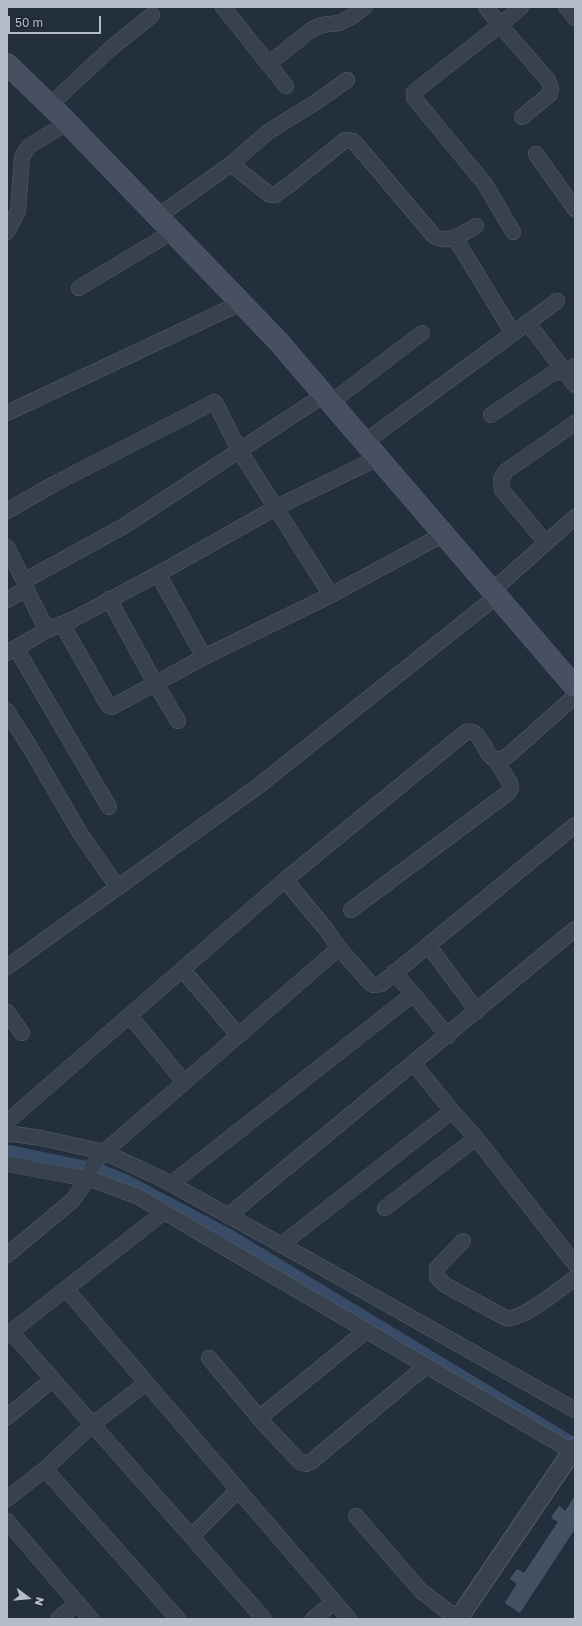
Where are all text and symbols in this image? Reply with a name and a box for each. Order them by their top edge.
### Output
scale bar [10,8,103,34]
text: 50 m [15,15,43,30]
north arrow [8,1578,48,1618]
text: N [33,1596,47,1607]

